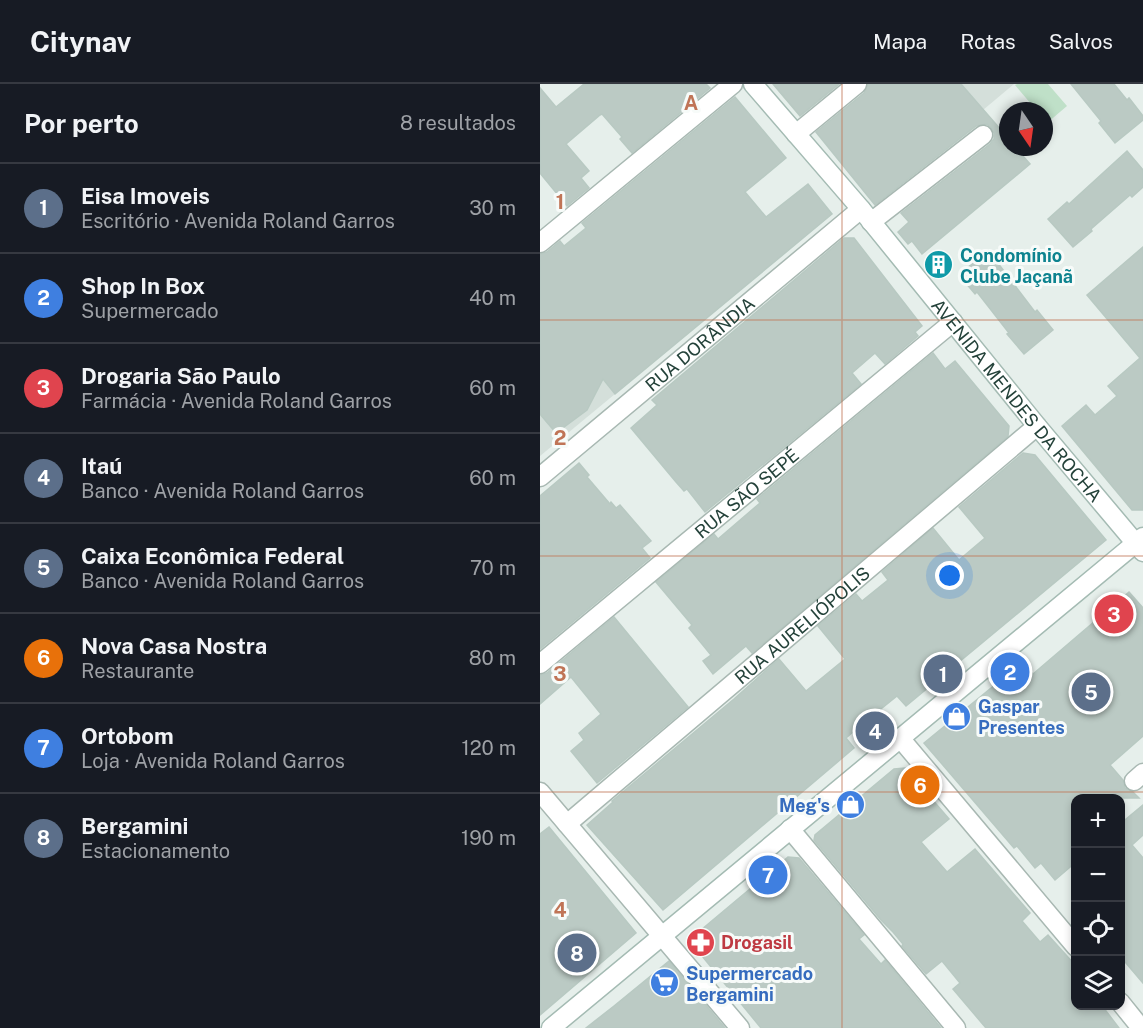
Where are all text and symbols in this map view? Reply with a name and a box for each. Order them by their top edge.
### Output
text: Citynav [30,25,131,58]
text: Mapa [873,29,927,54]
text: Rotas [960,29,1016,54]
text: Salvos [1049,29,1113,54]
text: A [684,91,698,115]
north arrow [999,102,1053,156]
text: Por perto [24,108,139,139]
text: 8 resultados [400,111,516,135]
text: Eisa Imoveis [81,183,210,209]
text: 1 [556,190,564,214]
text: 1 [39,196,48,220]
text: 30 m [469,196,516,220]
text: Escritório · Avenida Roland Garros [81,209,395,233]
place label: Condomínio Clube Jaçanã [960,245,1073,287]
building icon: Condomínio Clube Jaçanã [923,249,955,281]
text: Shop In Box [81,273,205,299]
text: 2 [37,286,50,310]
text: 40 m [469,286,516,310]
street label: RUA DORÂNDIA [641,292,759,395]
street label: AVENIDA MENDES DA ROCHA [928,295,1107,506]
text: Supermercado [81,299,219,323]
text: Drogaria São Paulo [81,363,281,389]
text: 3 [37,376,50,400]
text: 60 m [469,376,516,400]
text: Farmácia · Avenida Roland Garros [81,389,392,413]
text: 2 [554,426,566,450]
street label: RUA SÃO SEPÉ [690,443,803,542]
text: Itaú [81,453,122,479]
text: 4 [37,466,50,490]
text: 60 m [469,466,516,490]
text: Banco · Avenida Roland Garros [81,479,364,503]
text: Caixa Econômica Federal [81,543,344,569]
text: 5 [37,556,50,580]
text: 70 m [470,556,516,580]
your location [935,561,964,590]
street label: RUA AURELIÓPOLIS [730,562,874,688]
text: Banco · Avenida Roland Garros [81,569,364,593]
pin: 3 [1094,592,1134,636]
text: Nova Casa Nostra [81,633,267,659]
text: 6 [37,646,50,670]
text: 80 m [469,646,516,670]
pin: 2 [990,650,1030,694]
pin: 1 [924,652,962,696]
text: Restaurante [81,659,194,683]
text: 3 [553,662,567,686]
pin: 5 [1072,670,1110,714]
place label: Gaspar Presentes [978,696,1065,738]
shop icon: Gaspar Presentes [941,700,973,732]
pin: 4 [856,708,894,754]
text: Ortobom [81,723,174,749]
text: 7 [37,736,50,760]
text: 120 m [462,736,516,760]
text: Loja · Avenida Roland Garros [81,749,345,773]
pin: 6 [900,762,940,808]
shop icon: Meg's [835,789,867,821]
map controls [1071,794,1125,1010]
button: + [1071,794,1125,848]
place label: Meg's [779,795,830,816]
text: Bergamini [81,813,188,839]
text: 8 [37,826,50,850]
text: 190 m [461,826,516,850]
text: Estacionamento [81,839,230,863]
button: − [1071,848,1125,902]
pin: 7 [748,852,788,898]
text: 4 [553,898,567,922]
button: locate [1071,902,1125,956]
pharmacy icon: Drogasil [684,926,716,958]
pin: 8 [558,930,597,976]
place label: Drogasil [721,932,793,953]
button: layers [1071,956,1125,1010]
place label: Supermercado Bergamini [686,963,813,1005]
supermarket icon: Supermercado Bergamini [649,967,681,999]

